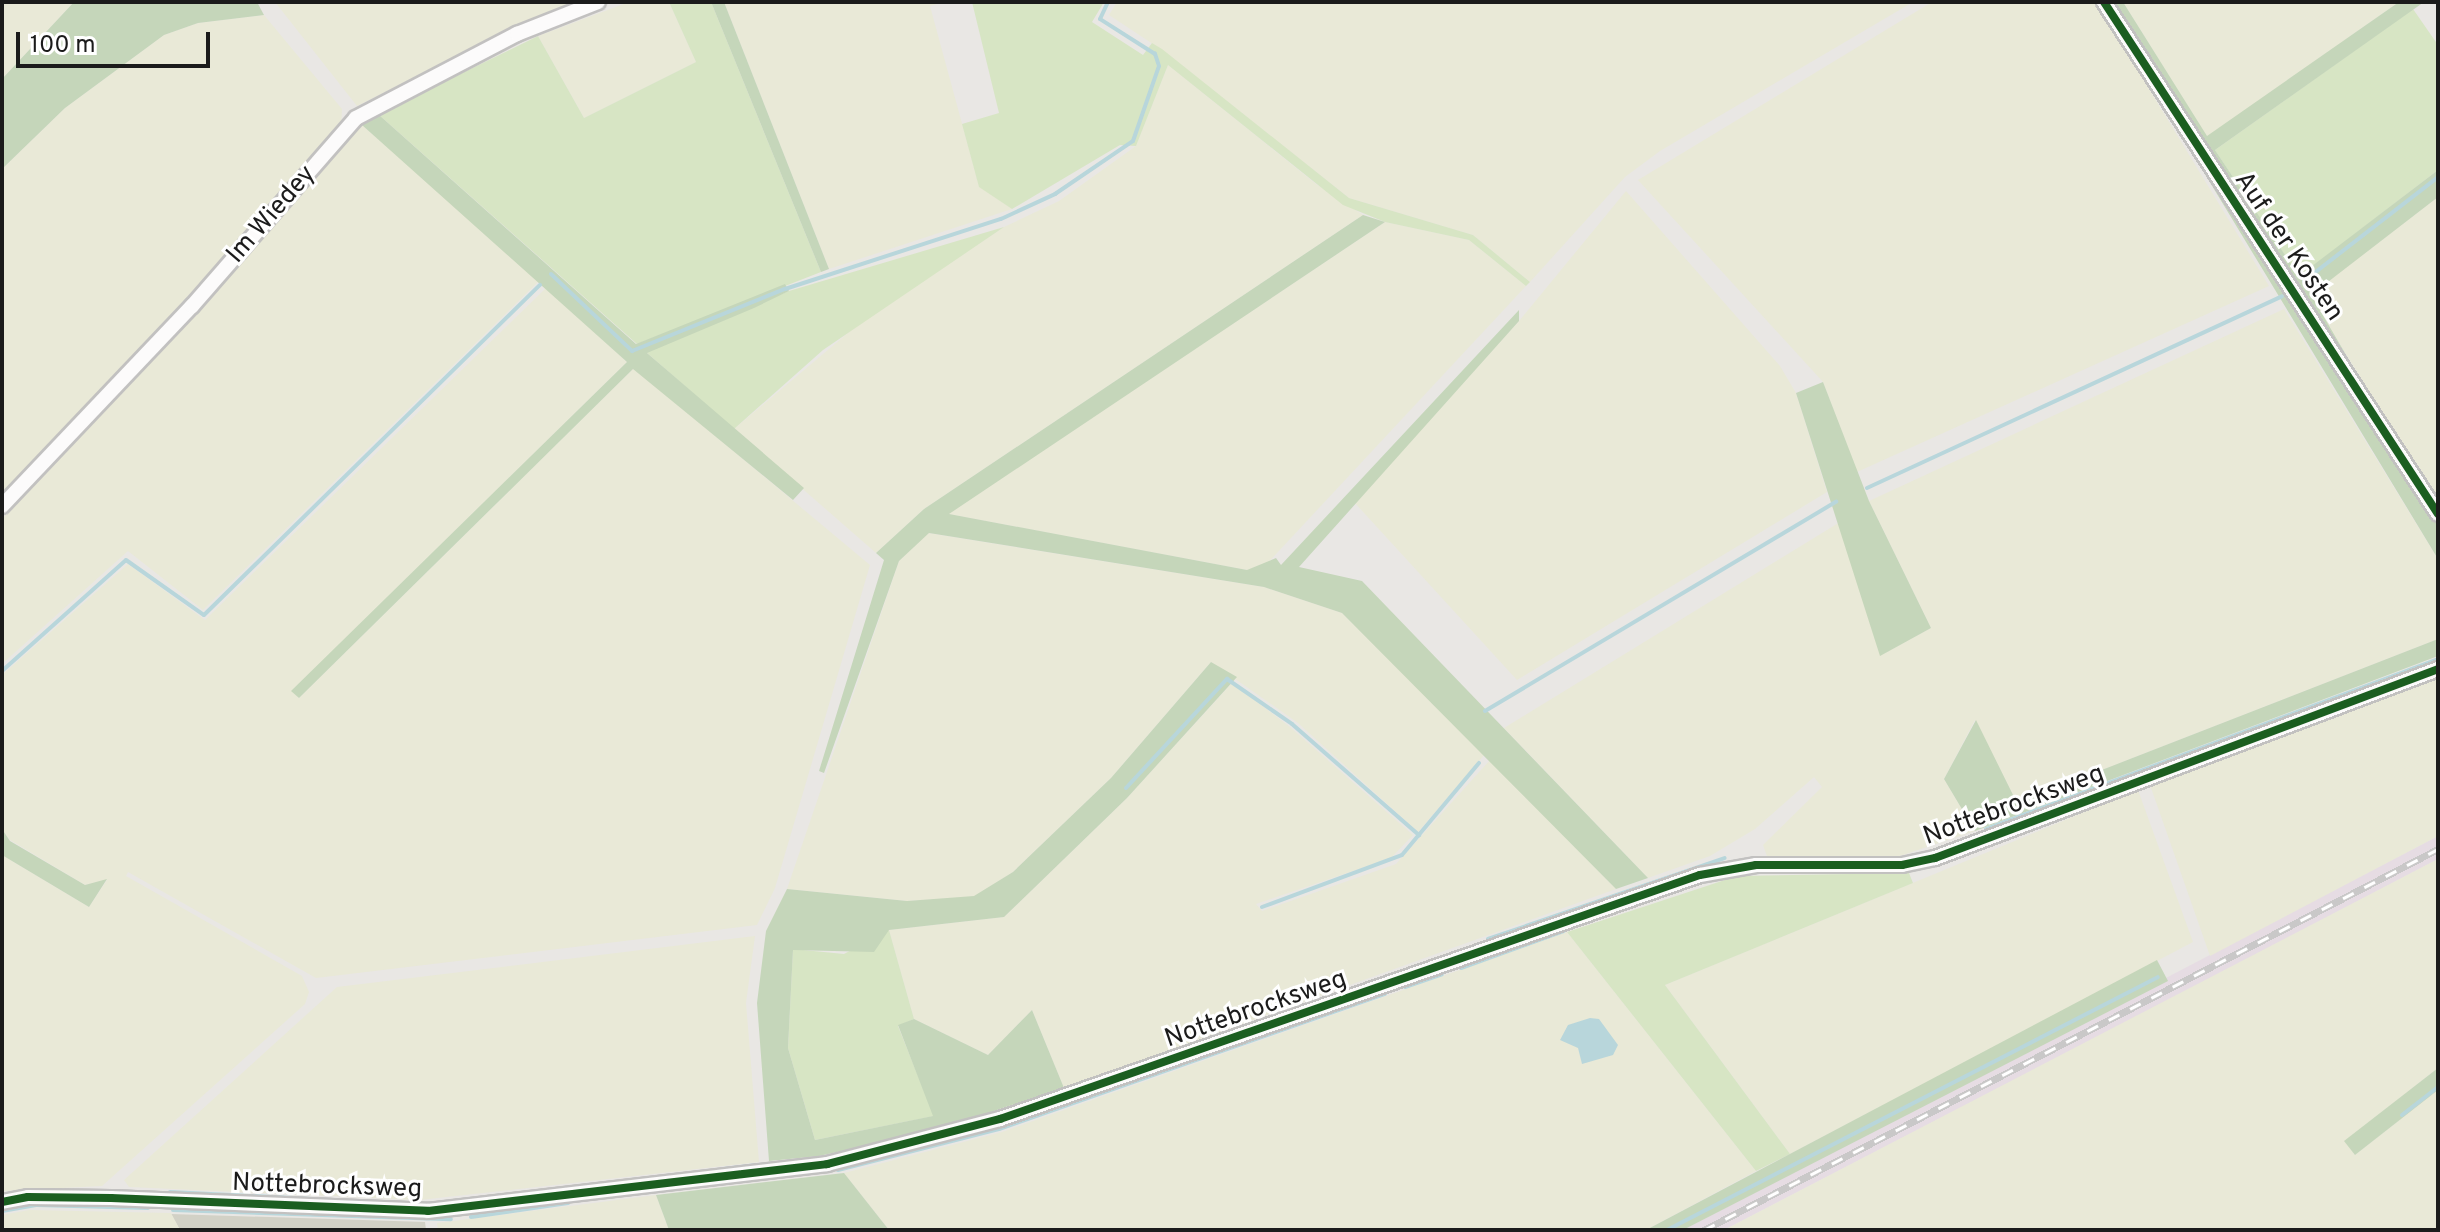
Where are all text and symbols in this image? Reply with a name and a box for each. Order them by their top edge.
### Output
scale bar [20,16,214,66]
text: 100 m [30,31,96,61]
street label: Im Wiedey [221,159,323,271]
street label: Auf der Kosten [2227,166,2349,328]
street label: Nottebrocksweg [1919,759,2109,853]
street label: Nottebrocksweg [1161,964,1351,1056]
street label: Nottebrocksweg [231,1168,423,1206]

